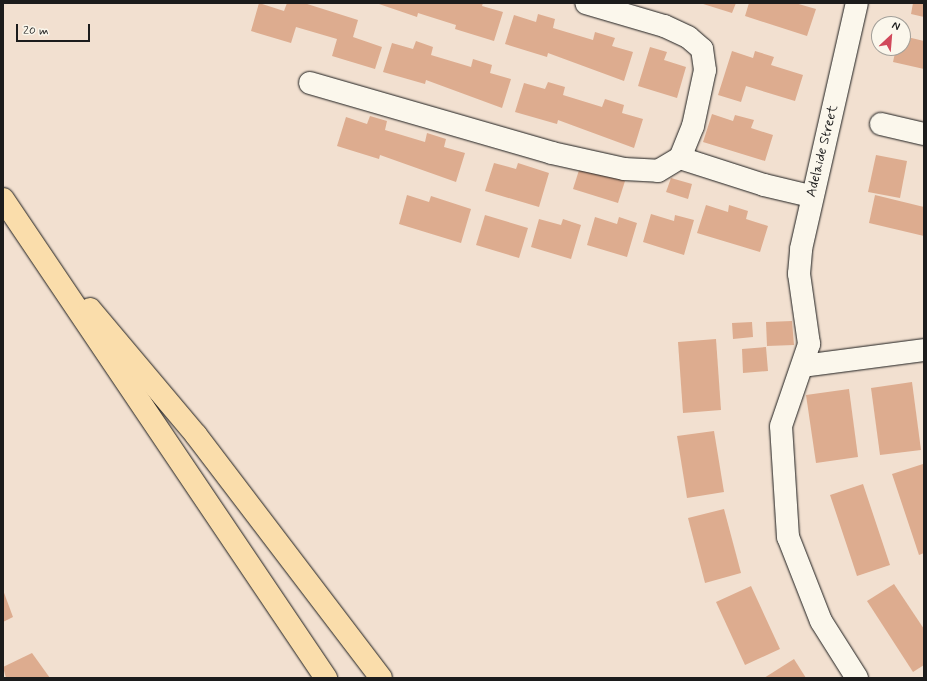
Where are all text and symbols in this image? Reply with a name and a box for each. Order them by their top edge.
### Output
scale bar [18,16,92,42]
north arrow [871,16,911,56]
text: N [889,18,902,34]
text: 20 m [23,23,49,39]
street label: Adelaide Street [802,103,842,199]

